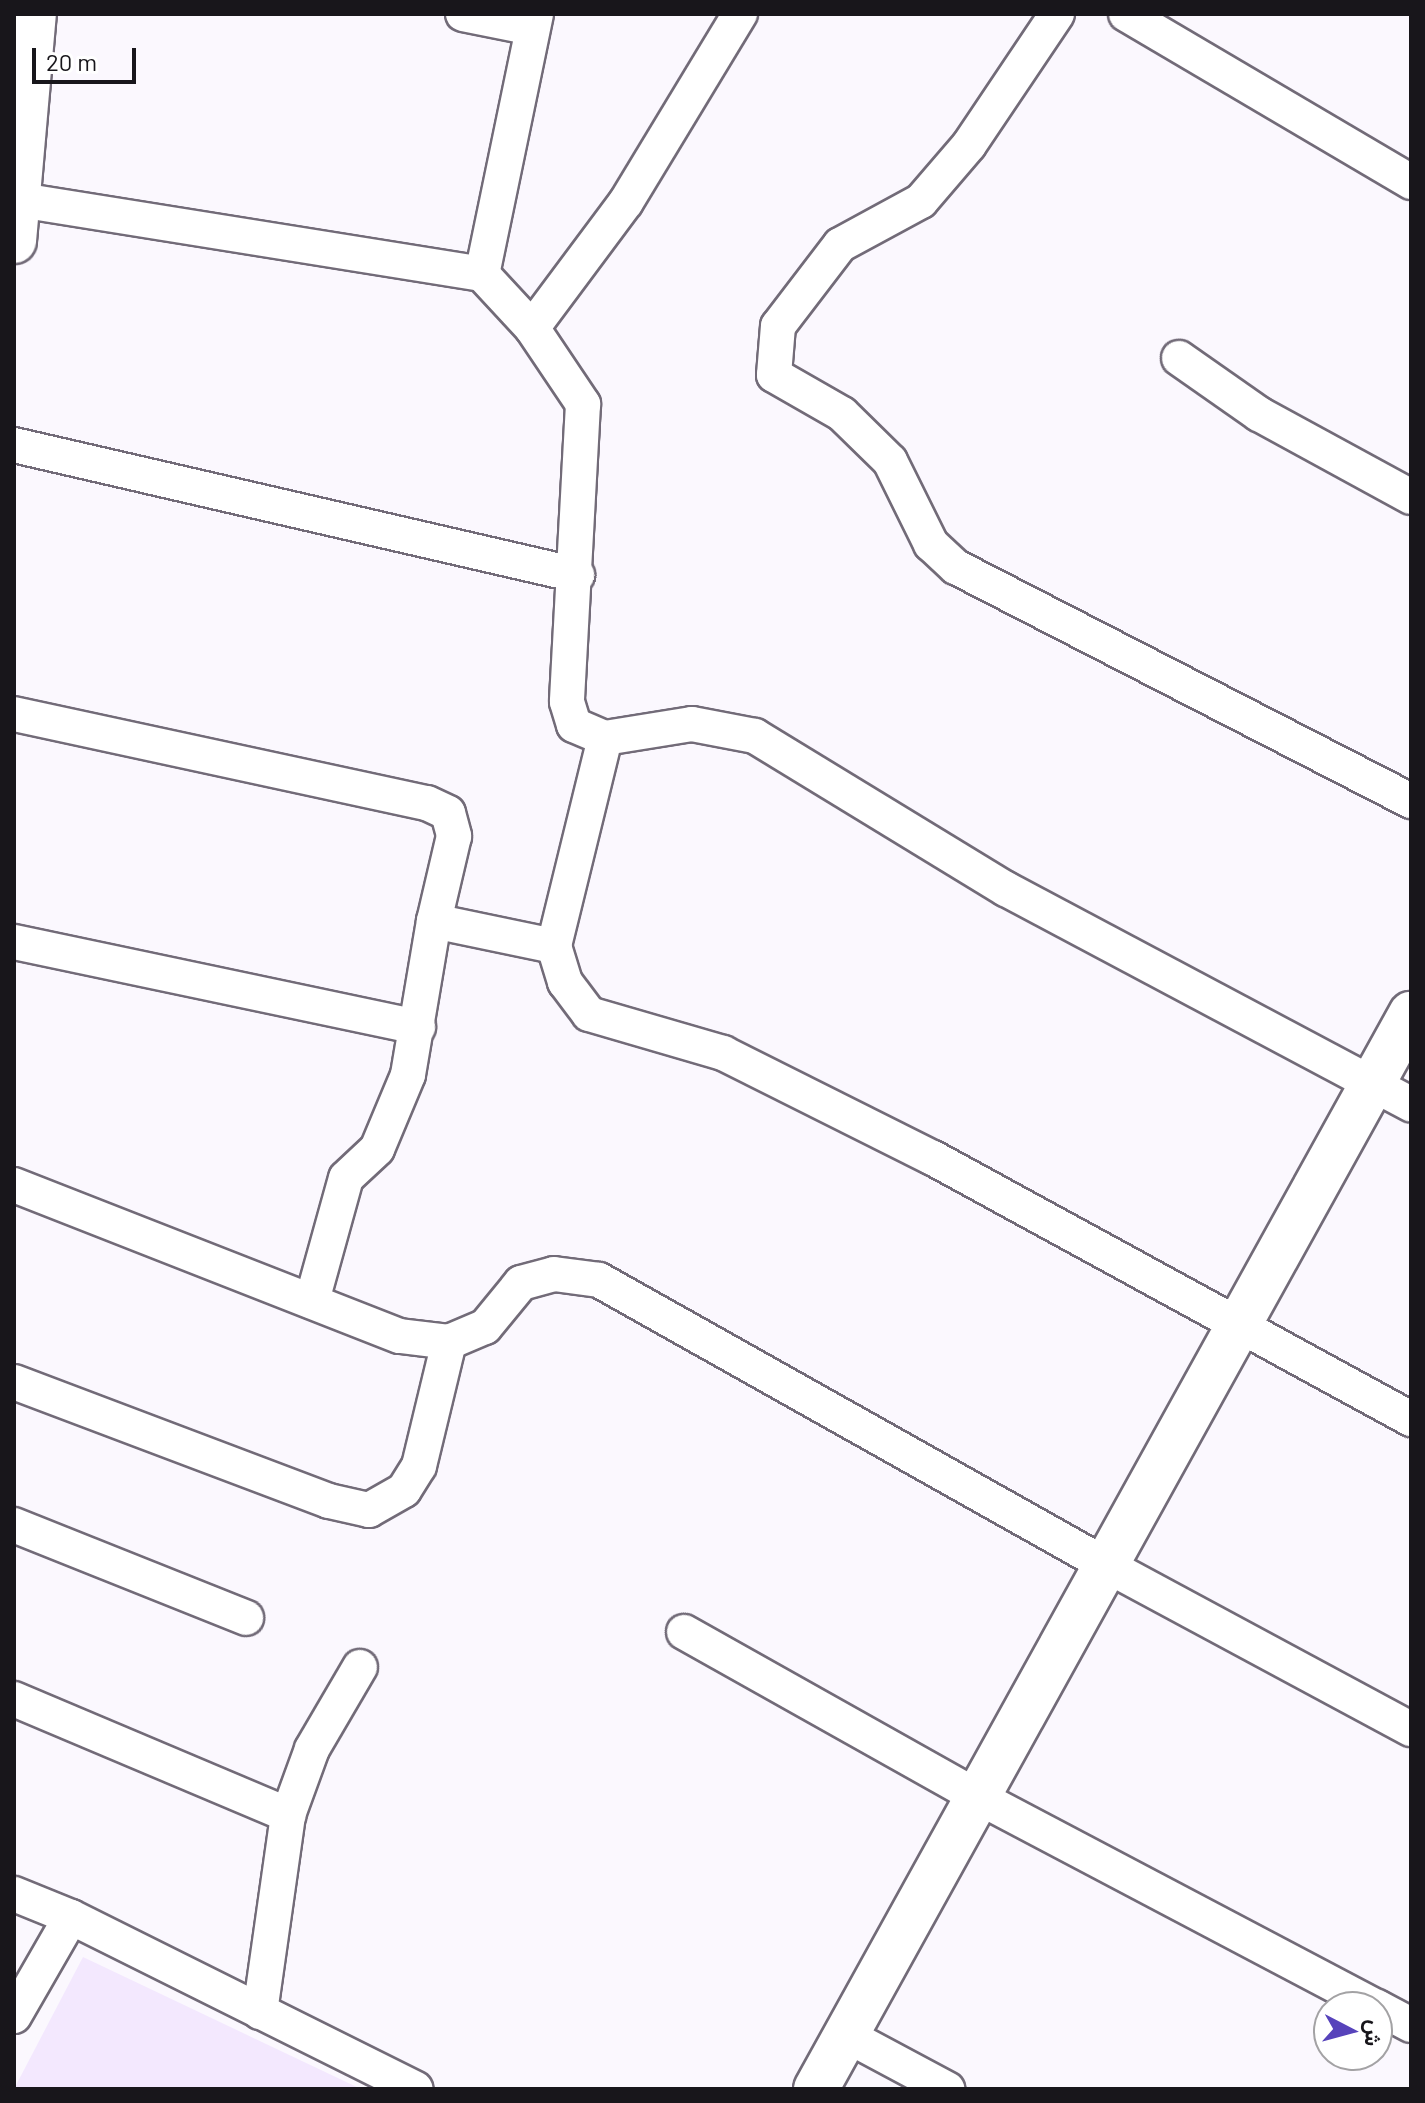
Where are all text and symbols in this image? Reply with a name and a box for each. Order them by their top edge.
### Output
scale bar [36,32,140,82]
text: 20 m [46,47,97,76]
north arrow [1313,1991,1393,2071]
text: ش [1361,2019,1389,2048]

